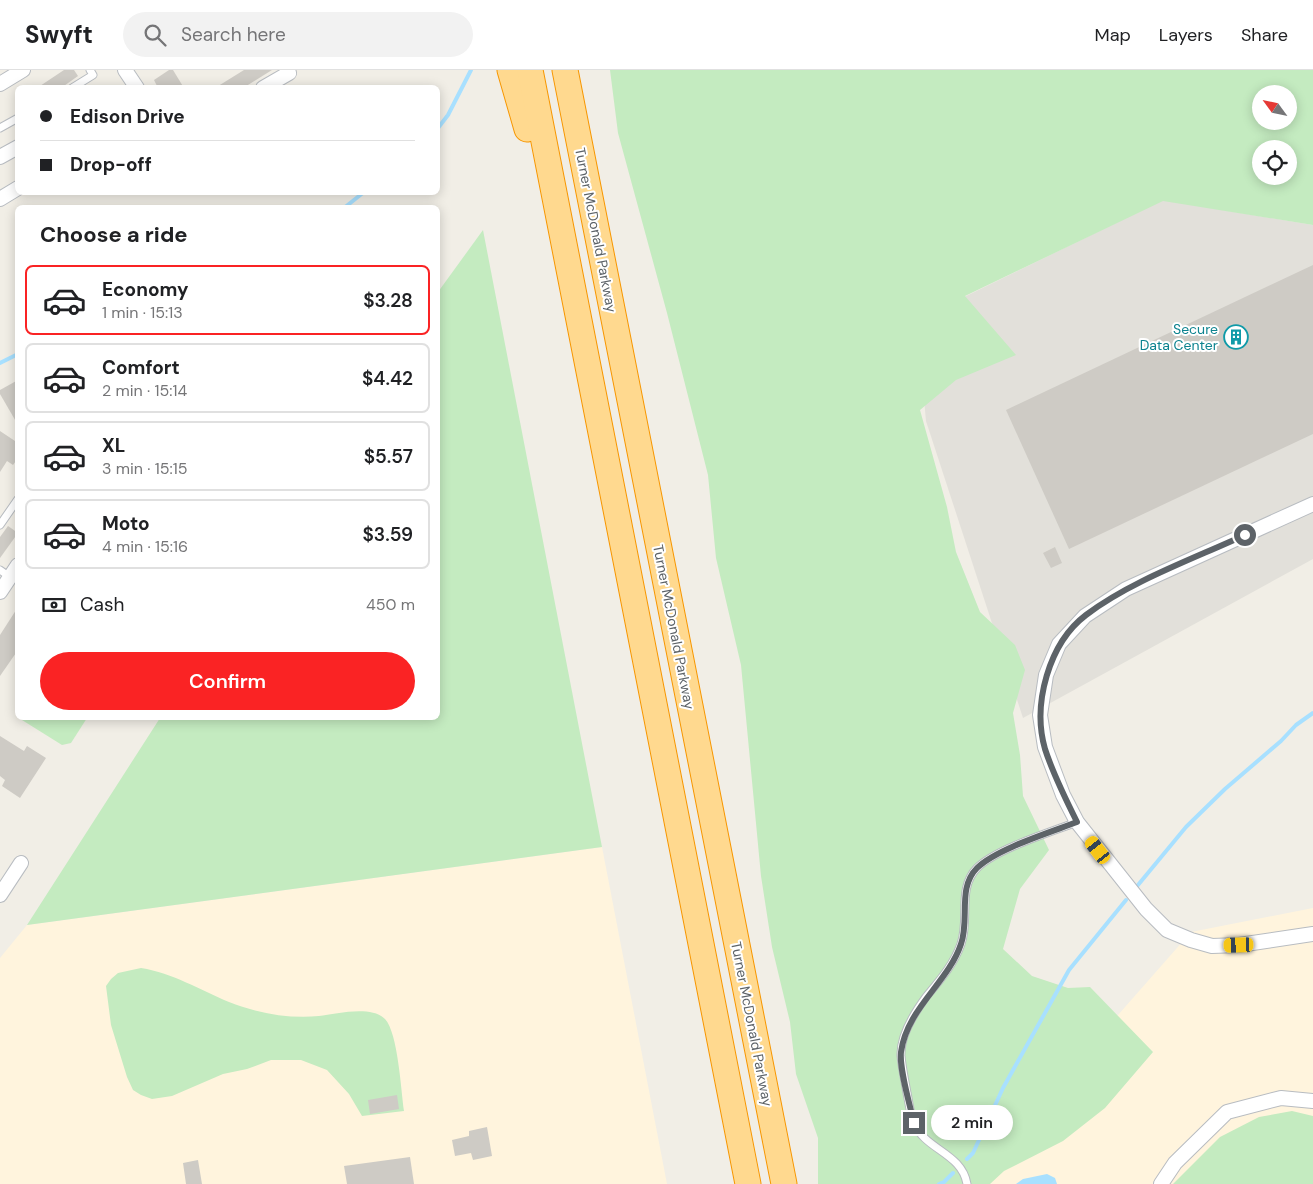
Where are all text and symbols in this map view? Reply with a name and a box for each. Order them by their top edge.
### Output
search box [123,12,473,57]
text: Swyft [25,19,93,50]
icon: search [141,21,169,49]
text: Search here [181,22,286,47]
text: Map [1095,23,1131,47]
text: Layers [1159,23,1213,47]
text: Share [1241,23,1288,47]
north arrow [1252,85,1298,130]
map controls [1252,85,1297,185]
text: Edison Drive [70,104,185,129]
button: locate [1252,140,1297,185]
street label: Turner McDonald Parkway [571,146,621,314]
text: Drop-off [70,152,152,177]
text: Choose a ride [40,220,188,249]
text: Economy [102,277,189,302]
icon: car [42,278,87,323]
text: $3.28 [363,288,413,313]
text: 1 min · 15:13 [102,302,183,323]
place label: Secure Data Center [1140,320,1218,354]
building icon: Secure Data Center [1223,324,1249,350]
text: Comfort [102,355,180,380]
icon: car [42,356,87,401]
text: $4.42 [362,366,413,391]
text: 2 min · 15:14 [102,380,187,401]
text: XL [102,433,125,458]
icon: car [42,434,87,479]
text: $5.57 [364,444,413,469]
text: 3 min · 15:15 [102,458,187,479]
text: Moto [102,511,150,536]
icon: car [42,512,87,557]
text: $3.59 [363,522,413,547]
route start [1234,524,1256,546]
text: 4 min · 15:16 [102,536,188,557]
street label: Turner McDonald Parkway [649,543,699,711]
icon: cash [40,591,68,619]
text: Cash [80,592,124,617]
text: 450 m [366,594,415,615]
button: Confirm [40,652,415,710]
car [1082,834,1113,866]
car [1223,937,1254,953]
street label: Turner McDonald Parkway [727,940,777,1108]
callout: 2 min [932,1106,1014,1140]
route end [903,1112,925,1134]
text: 2 min [951,1112,993,1133]

